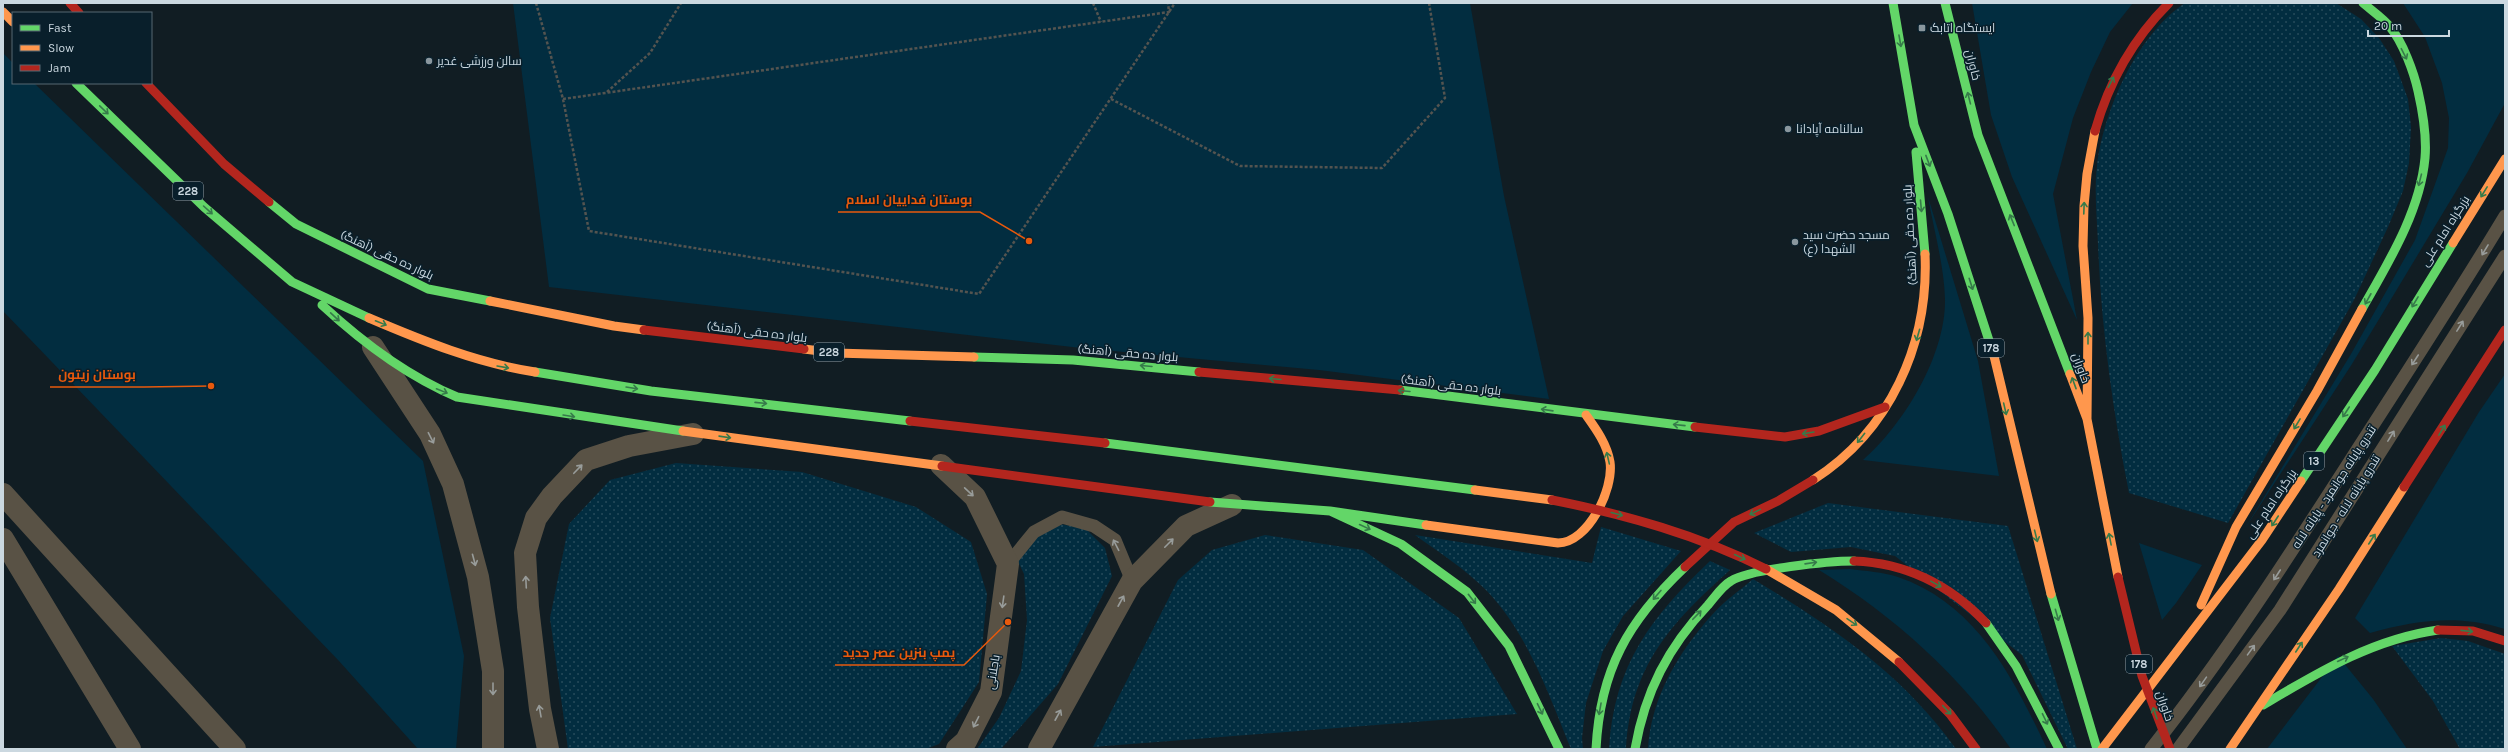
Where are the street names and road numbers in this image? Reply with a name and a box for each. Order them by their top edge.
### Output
street label: خاوران [1962,48,1984,82]
road number: 228 [173,182,203,200]
street label: بلوار ده حقی (آهنگ) [1900,184,1920,286]
street label: بزرگراه امام علی [2418,193,2473,270]
street label: بلوار ده حقی (آهنگ) [338,227,436,283]
street label: بلوار ده حقی (آهنگ) [706,319,808,345]
road number: 178 [1978,339,2004,357]
street label: بلوار ده حقی (آهنگ) [1077,342,1179,364]
road number: 228 [814,343,844,361]
street label: خاوران [2069,351,2093,385]
street label: بلوار ده حقی (آهنگ) [1400,372,1502,398]
street label: تندرو پایانه جوانمرد - پایانه لاله [2289,422,2381,552]
road number: 13 [2304,452,2324,470]
street label: تندرو پایانه لاله - جوانمرد [2309,452,2385,561]
street label: بزرگراه امام علی [2243,467,2300,542]
street label: باجلانی [983,653,1003,691]
road number: 178 [2126,655,2152,673]
street label: خاوران [2153,689,2177,723]

